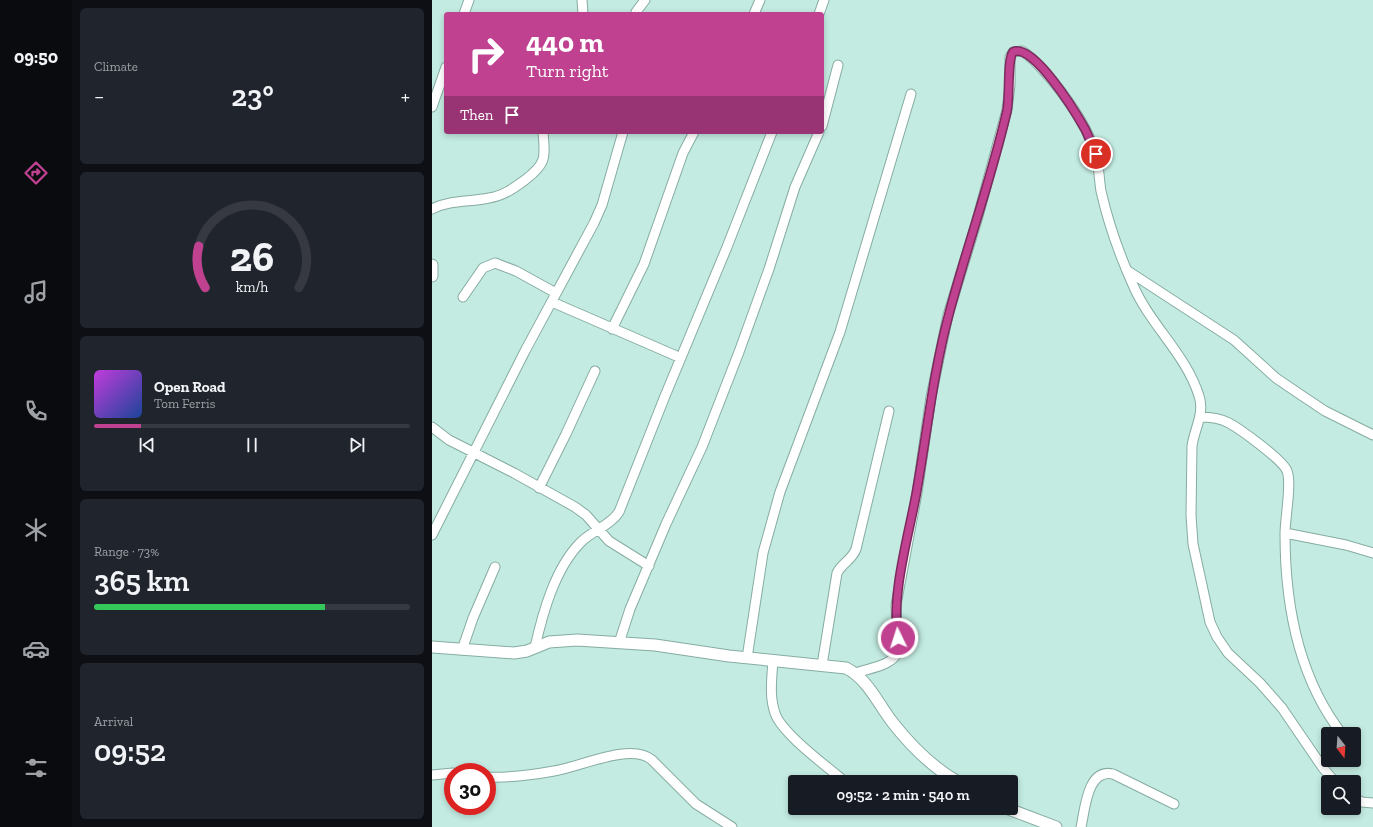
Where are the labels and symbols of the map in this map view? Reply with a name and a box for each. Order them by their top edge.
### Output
pin [1079,137,1113,171]
position arrow [877,617,919,659]
north arrow [1321,727,1361,767]
speed limit sign: 30 [444,763,496,815]

